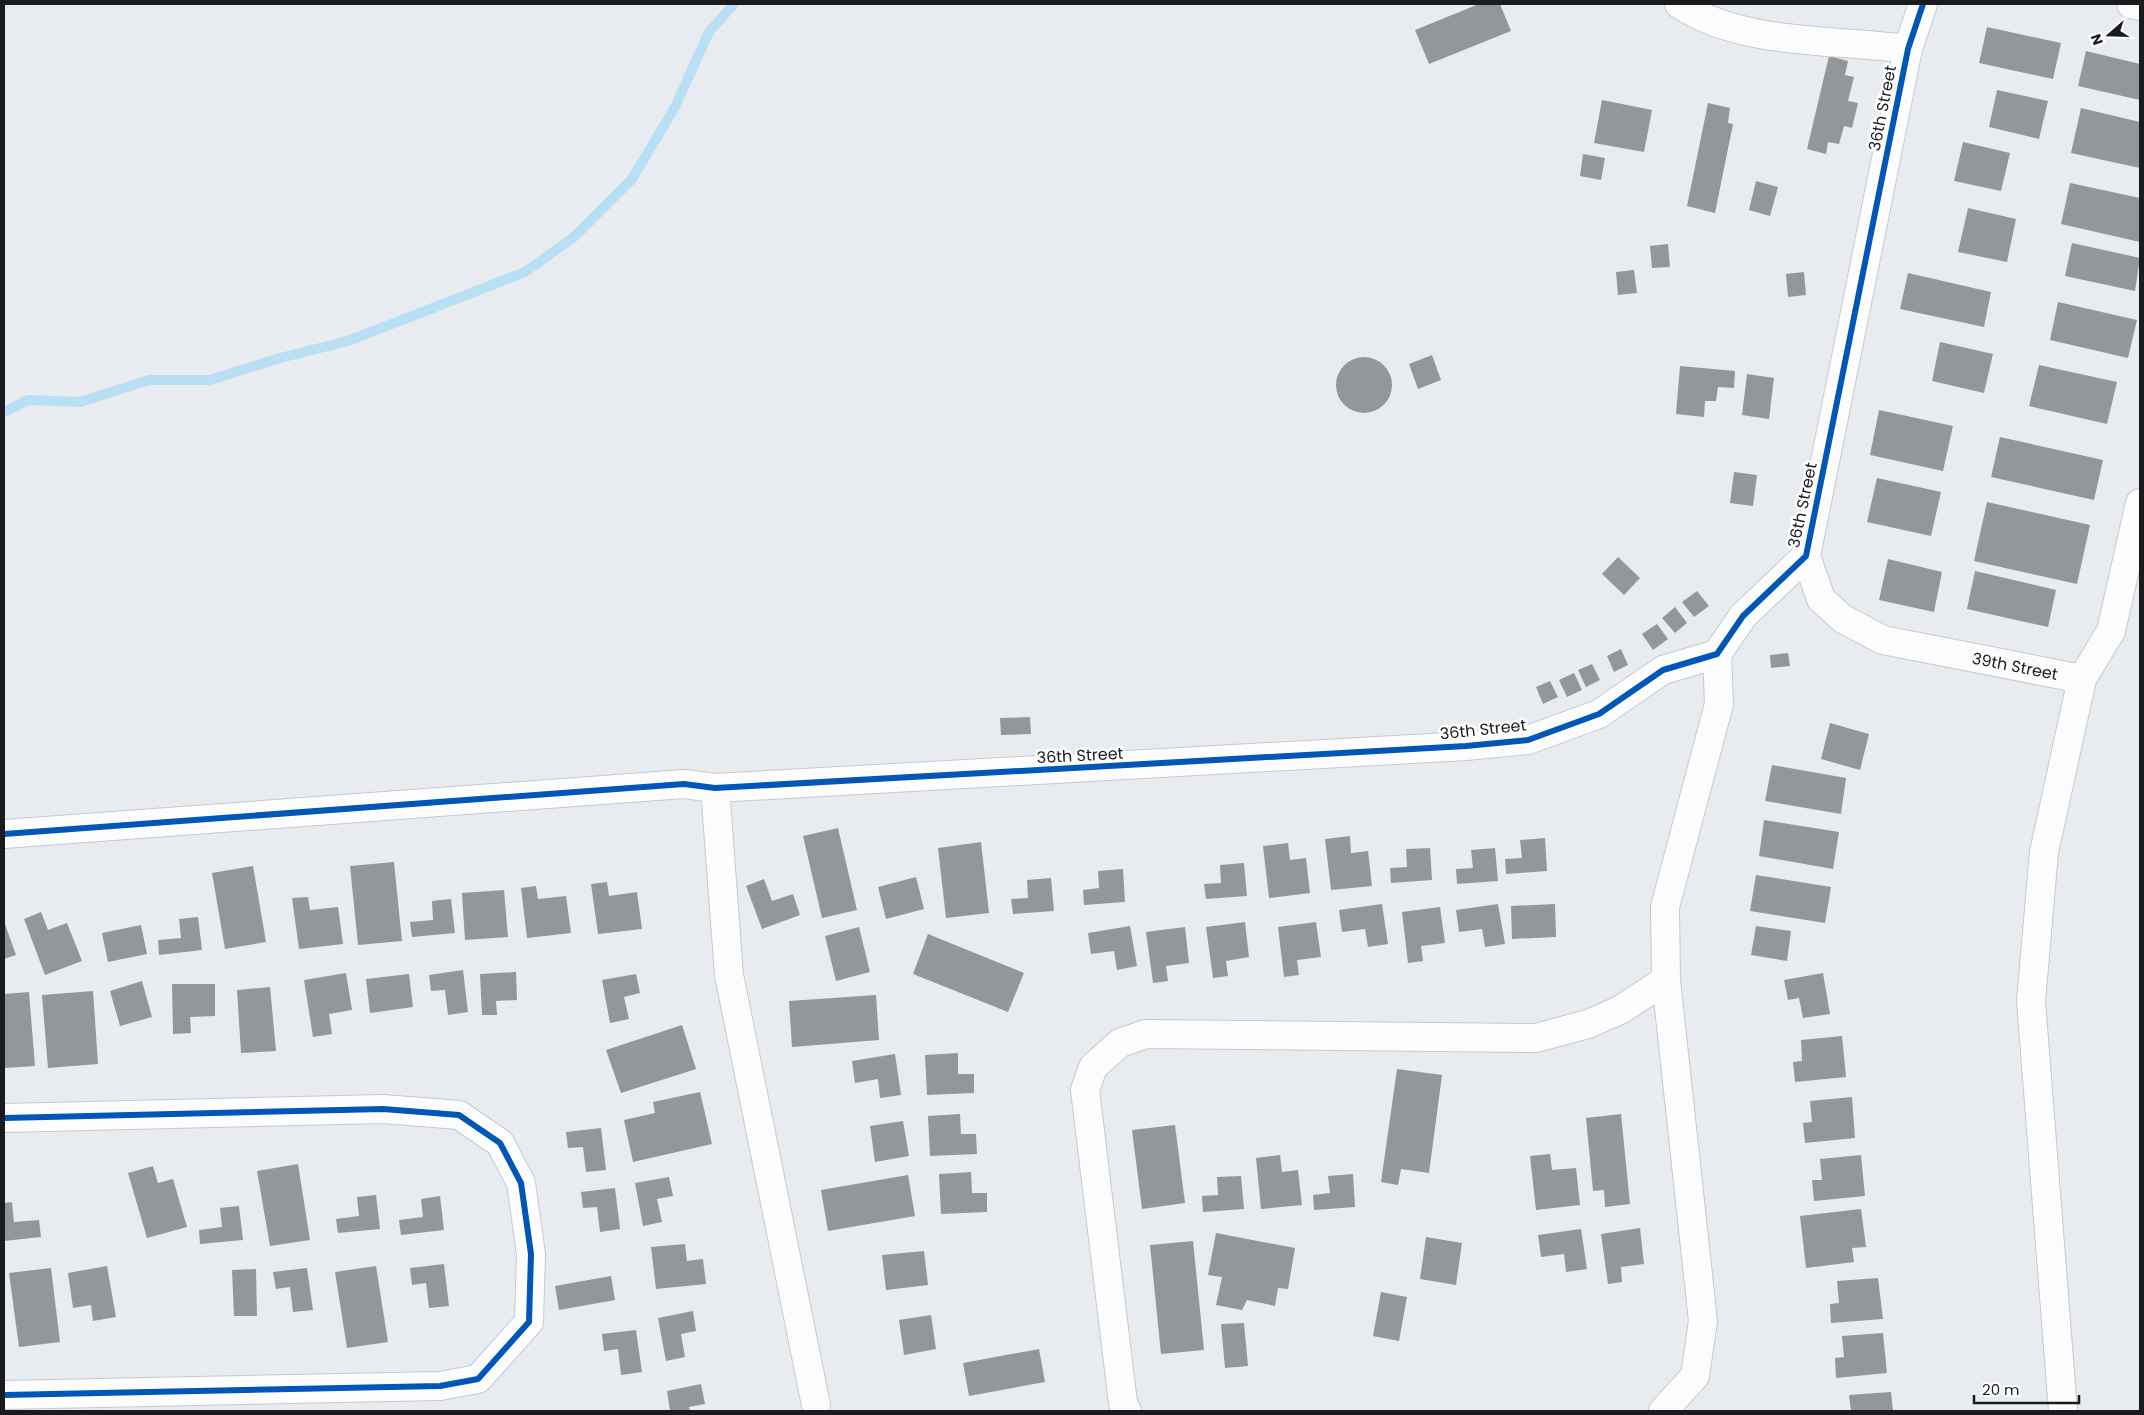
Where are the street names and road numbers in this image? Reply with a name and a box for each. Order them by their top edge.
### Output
street label: 36th Street [1863,63,1902,153]
street label: 36th Street [1782,460,1823,550]
street label: 39th Street [1970,647,2060,686]
street label: 36th Street [1439,714,1528,745]
street label: 36th Street [1036,742,1124,769]

